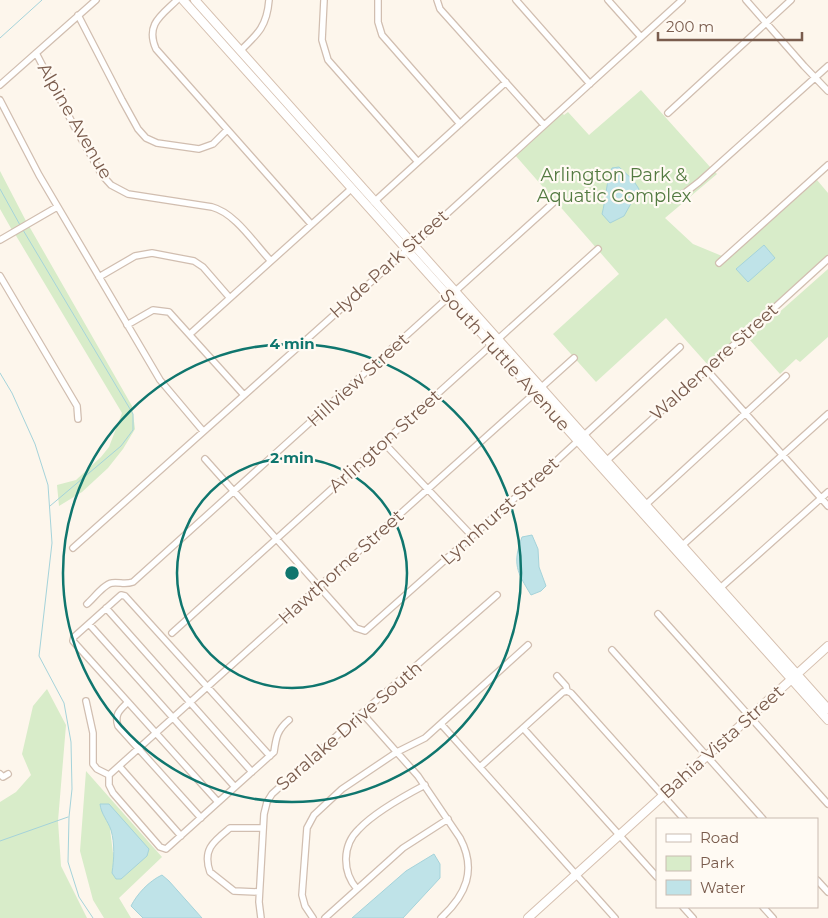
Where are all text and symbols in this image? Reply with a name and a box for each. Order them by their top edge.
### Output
scale bar [658,10,802,42]
text: 200 m [666,17,714,36]
street label: Alpine Avenue [33,59,117,183]
park label: Arlington Park & Aquatic Complex [537,164,692,207]
street label: Hyde Park Street [325,205,453,323]
street label: South Tuttle Avenue [435,284,575,436]
street label: Waldemere Street [646,299,782,425]
street label: Hillview Street [303,329,413,431]
text: 4 min [269,334,315,353]
street label: Arlington Street [324,385,446,497]
text: 2 min [270,448,314,467]
street label: Lynnhurst Street [436,452,564,570]
street label: Hawthorne Street [274,505,408,629]
centre of rings [283,564,301,582]
street label: Saralake Drive South [272,657,426,795]
street label: Bahia Vista Street [656,681,788,803]
legend [656,818,818,908]
text: Road [700,828,739,847]
text: Park [700,853,734,872]
text: Water [700,878,746,897]

